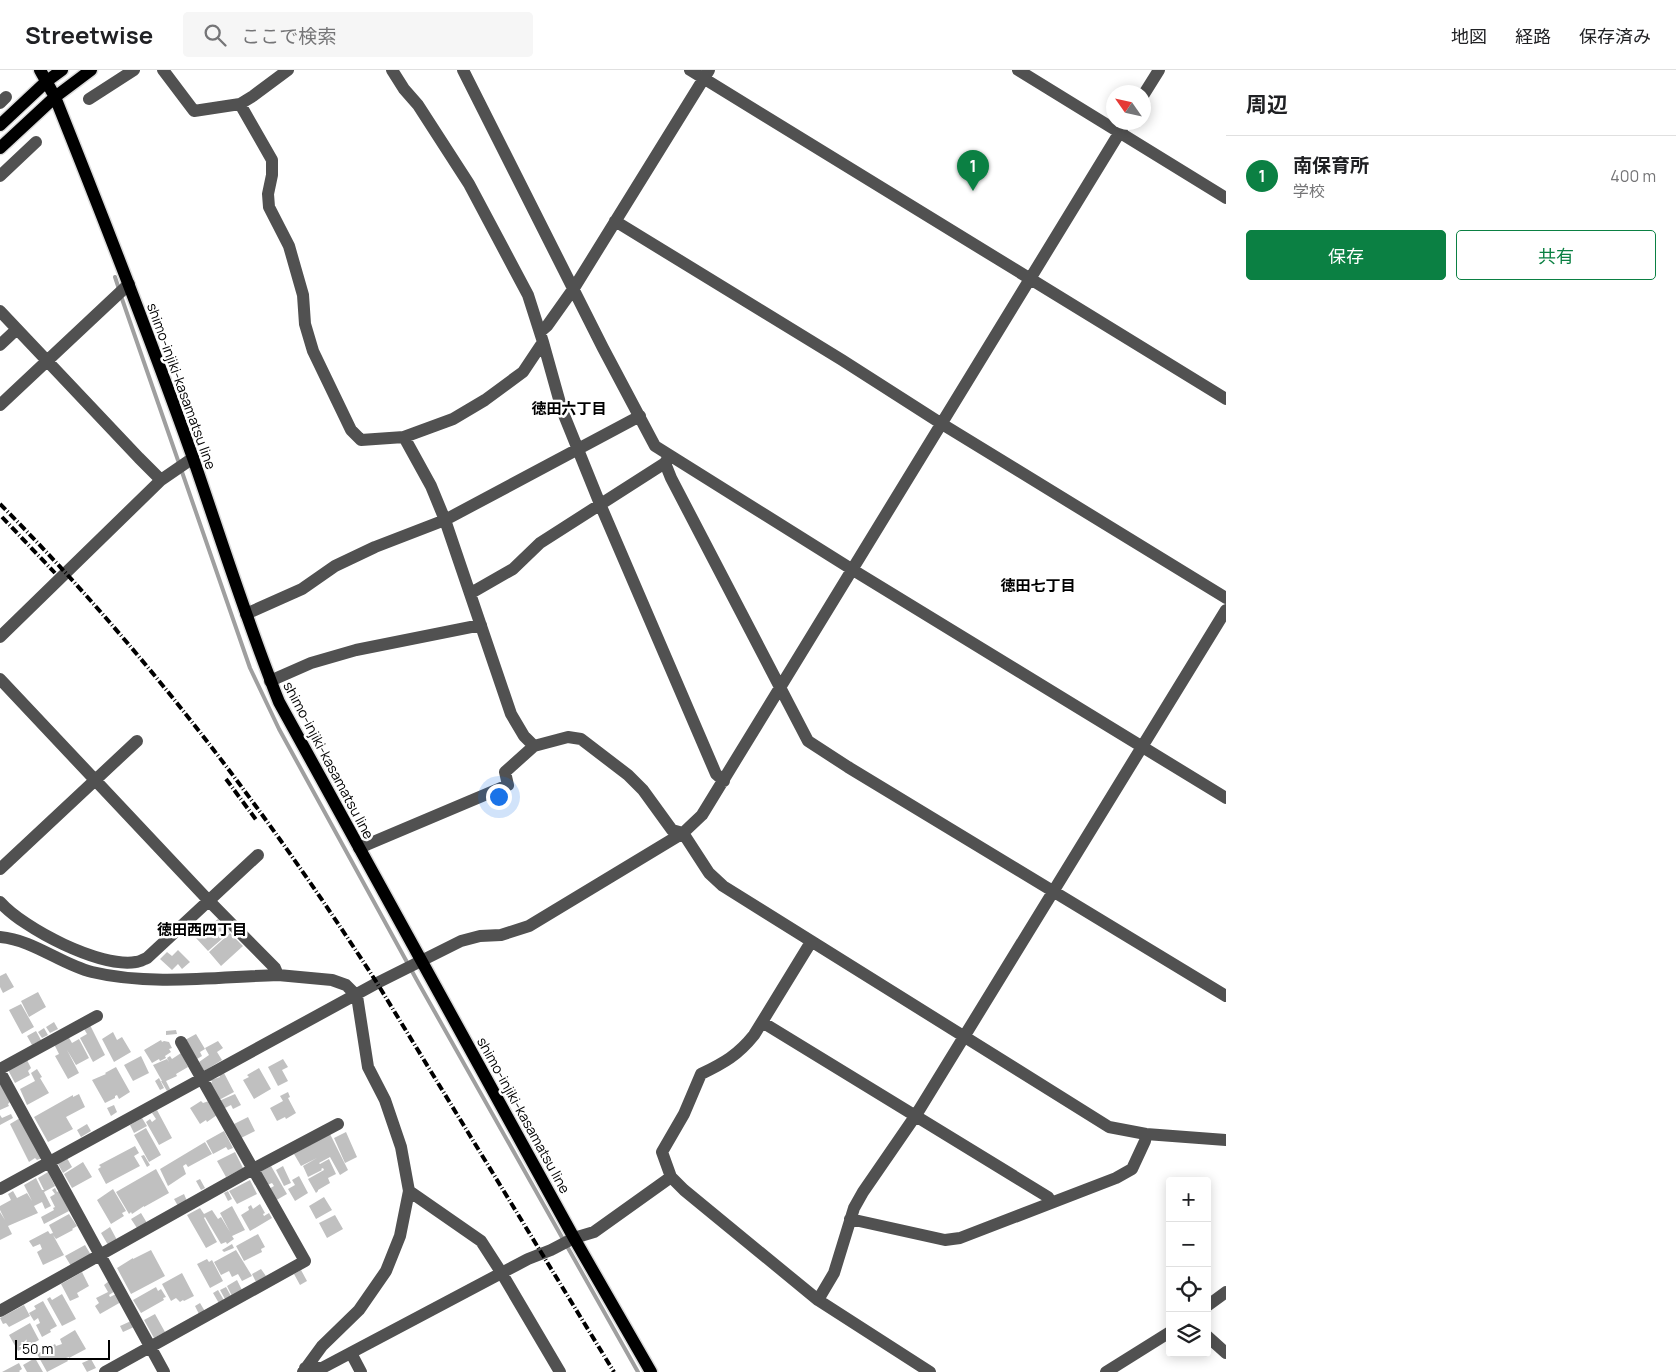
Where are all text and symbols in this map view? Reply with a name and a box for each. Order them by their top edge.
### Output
search box [183,12,533,57]
text: Streetwise [25,18,153,51]
icon: search [201,21,229,49]
text: ここで検索 [241,23,336,49]
text: 地図 [1451,24,1487,48]
text: 経路 [1515,24,1551,48]
text: 保存済み [1579,24,1651,48]
north arrow [1106,85,1151,130]
text: 周辺 [1246,90,1288,118]
pin: 1 [957,150,989,191]
text: 南保育所 [1293,152,1369,178]
text: 1 [1258,165,1266,187]
text: 400 m [1610,165,1656,187]
text: 学校 [1293,180,1325,202]
button: 保存 [1246,230,1446,280]
button: 共有 [1456,230,1656,280]
street label: shimo-injiki-kasamatsu line [143,300,221,472]
district label: 徳田六丁目 [531,398,607,419]
district label: 徳田七丁目 [1000,575,1076,596]
street label: shimo-injiki-kasamatsu line [279,678,379,842]
your location [486,784,512,810]
district label: 徳田西四丁目 [157,919,247,940]
street label: shimo-injiki-kasamatsu line [473,1033,575,1197]
map controls [1166,1177,1211,1357]
button: + [1166,1177,1211,1222]
button: − [1166,1222,1211,1267]
button: locate [1166,1267,1211,1312]
button: layers [1166,1312,1211,1357]
scale bar [15,1337,110,1360]
text: 50 m [22,1339,53,1358]

